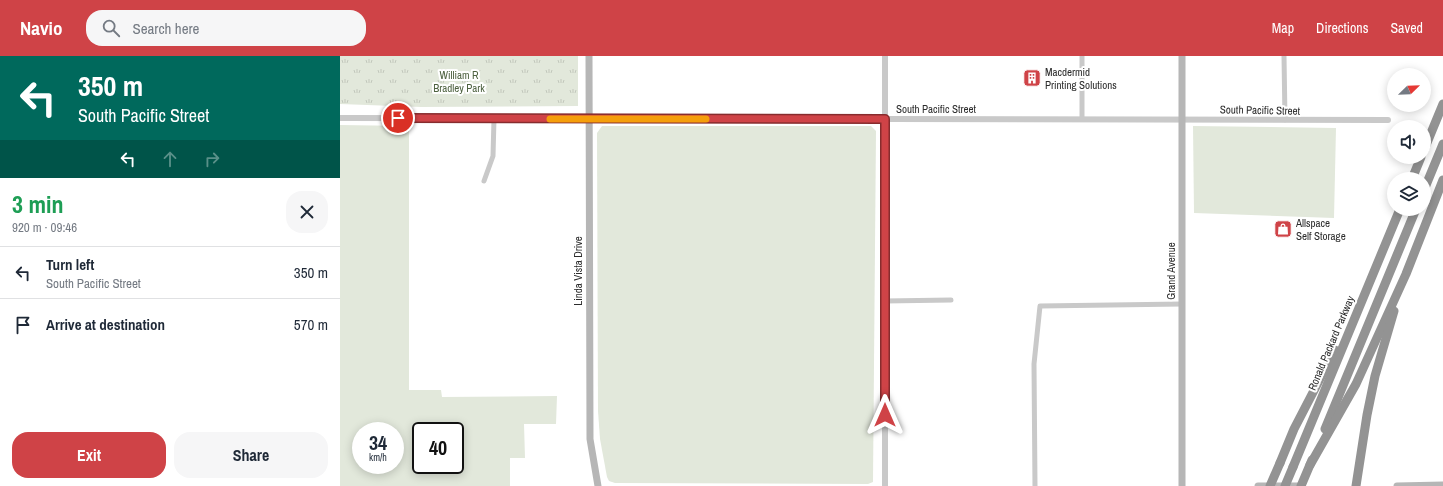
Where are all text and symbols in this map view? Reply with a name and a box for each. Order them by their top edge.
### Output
search box [86,10,366,46]
text: Navio [20,15,62,41]
icon: search [100,17,122,39]
text: Search here [132,18,199,39]
text: Map [1272,19,1294,37]
text: Directions [1316,19,1368,37]
text: Saved [1390,19,1423,37]
place label: Macdermid Printing Solutions [1045,65,1117,92]
text: 350 m [78,67,143,105]
park label: William R Bradley Park [433,68,485,95]
building icon: Macdermid Printing Solutions [1022,68,1042,88]
north arrow [1387,68,1431,112]
map controls [1387,68,1431,216]
icon: left [12,72,64,124]
pin [381,101,415,135]
street label: South Pacific Street [896,102,977,116]
street label: South Pacific Street [1220,102,1301,118]
text: South Pacific Street [78,103,209,128]
icon: arrive [387,107,409,129]
button: sound [1387,120,1431,164]
icon: left [117,148,139,170]
icon: ahead [159,148,181,170]
icon: right [201,148,223,170]
button: layers [1387,172,1431,216]
text: 3 min [12,188,63,220]
button: close [286,191,328,233]
place label: Allspace Self Storage [1295,216,1346,243]
text: 920 m · 09:46 [12,219,77,236]
shop icon: Allspace Self Storage [1273,219,1293,239]
street label: Linda Vista Drive [571,236,585,306]
street label: Grand Avenue [1164,242,1178,300]
text: Turn left [46,254,94,275]
icon: left [12,262,34,284]
text: 350 m [294,262,328,283]
text: South Pacific Street [46,275,141,292]
street label: Ronald Packard Parkway [1305,293,1357,392]
icon: arrive [12,314,34,336]
text: Arrive at destination [46,314,165,335]
text: 570 m [294,314,328,335]
position arrow [864,394,906,436]
speed limit sign: 40 [412,422,464,474]
text: 34 [369,429,387,456]
button: Exit [12,432,166,478]
button: Share [174,432,328,478]
text: km/h [369,451,387,464]

